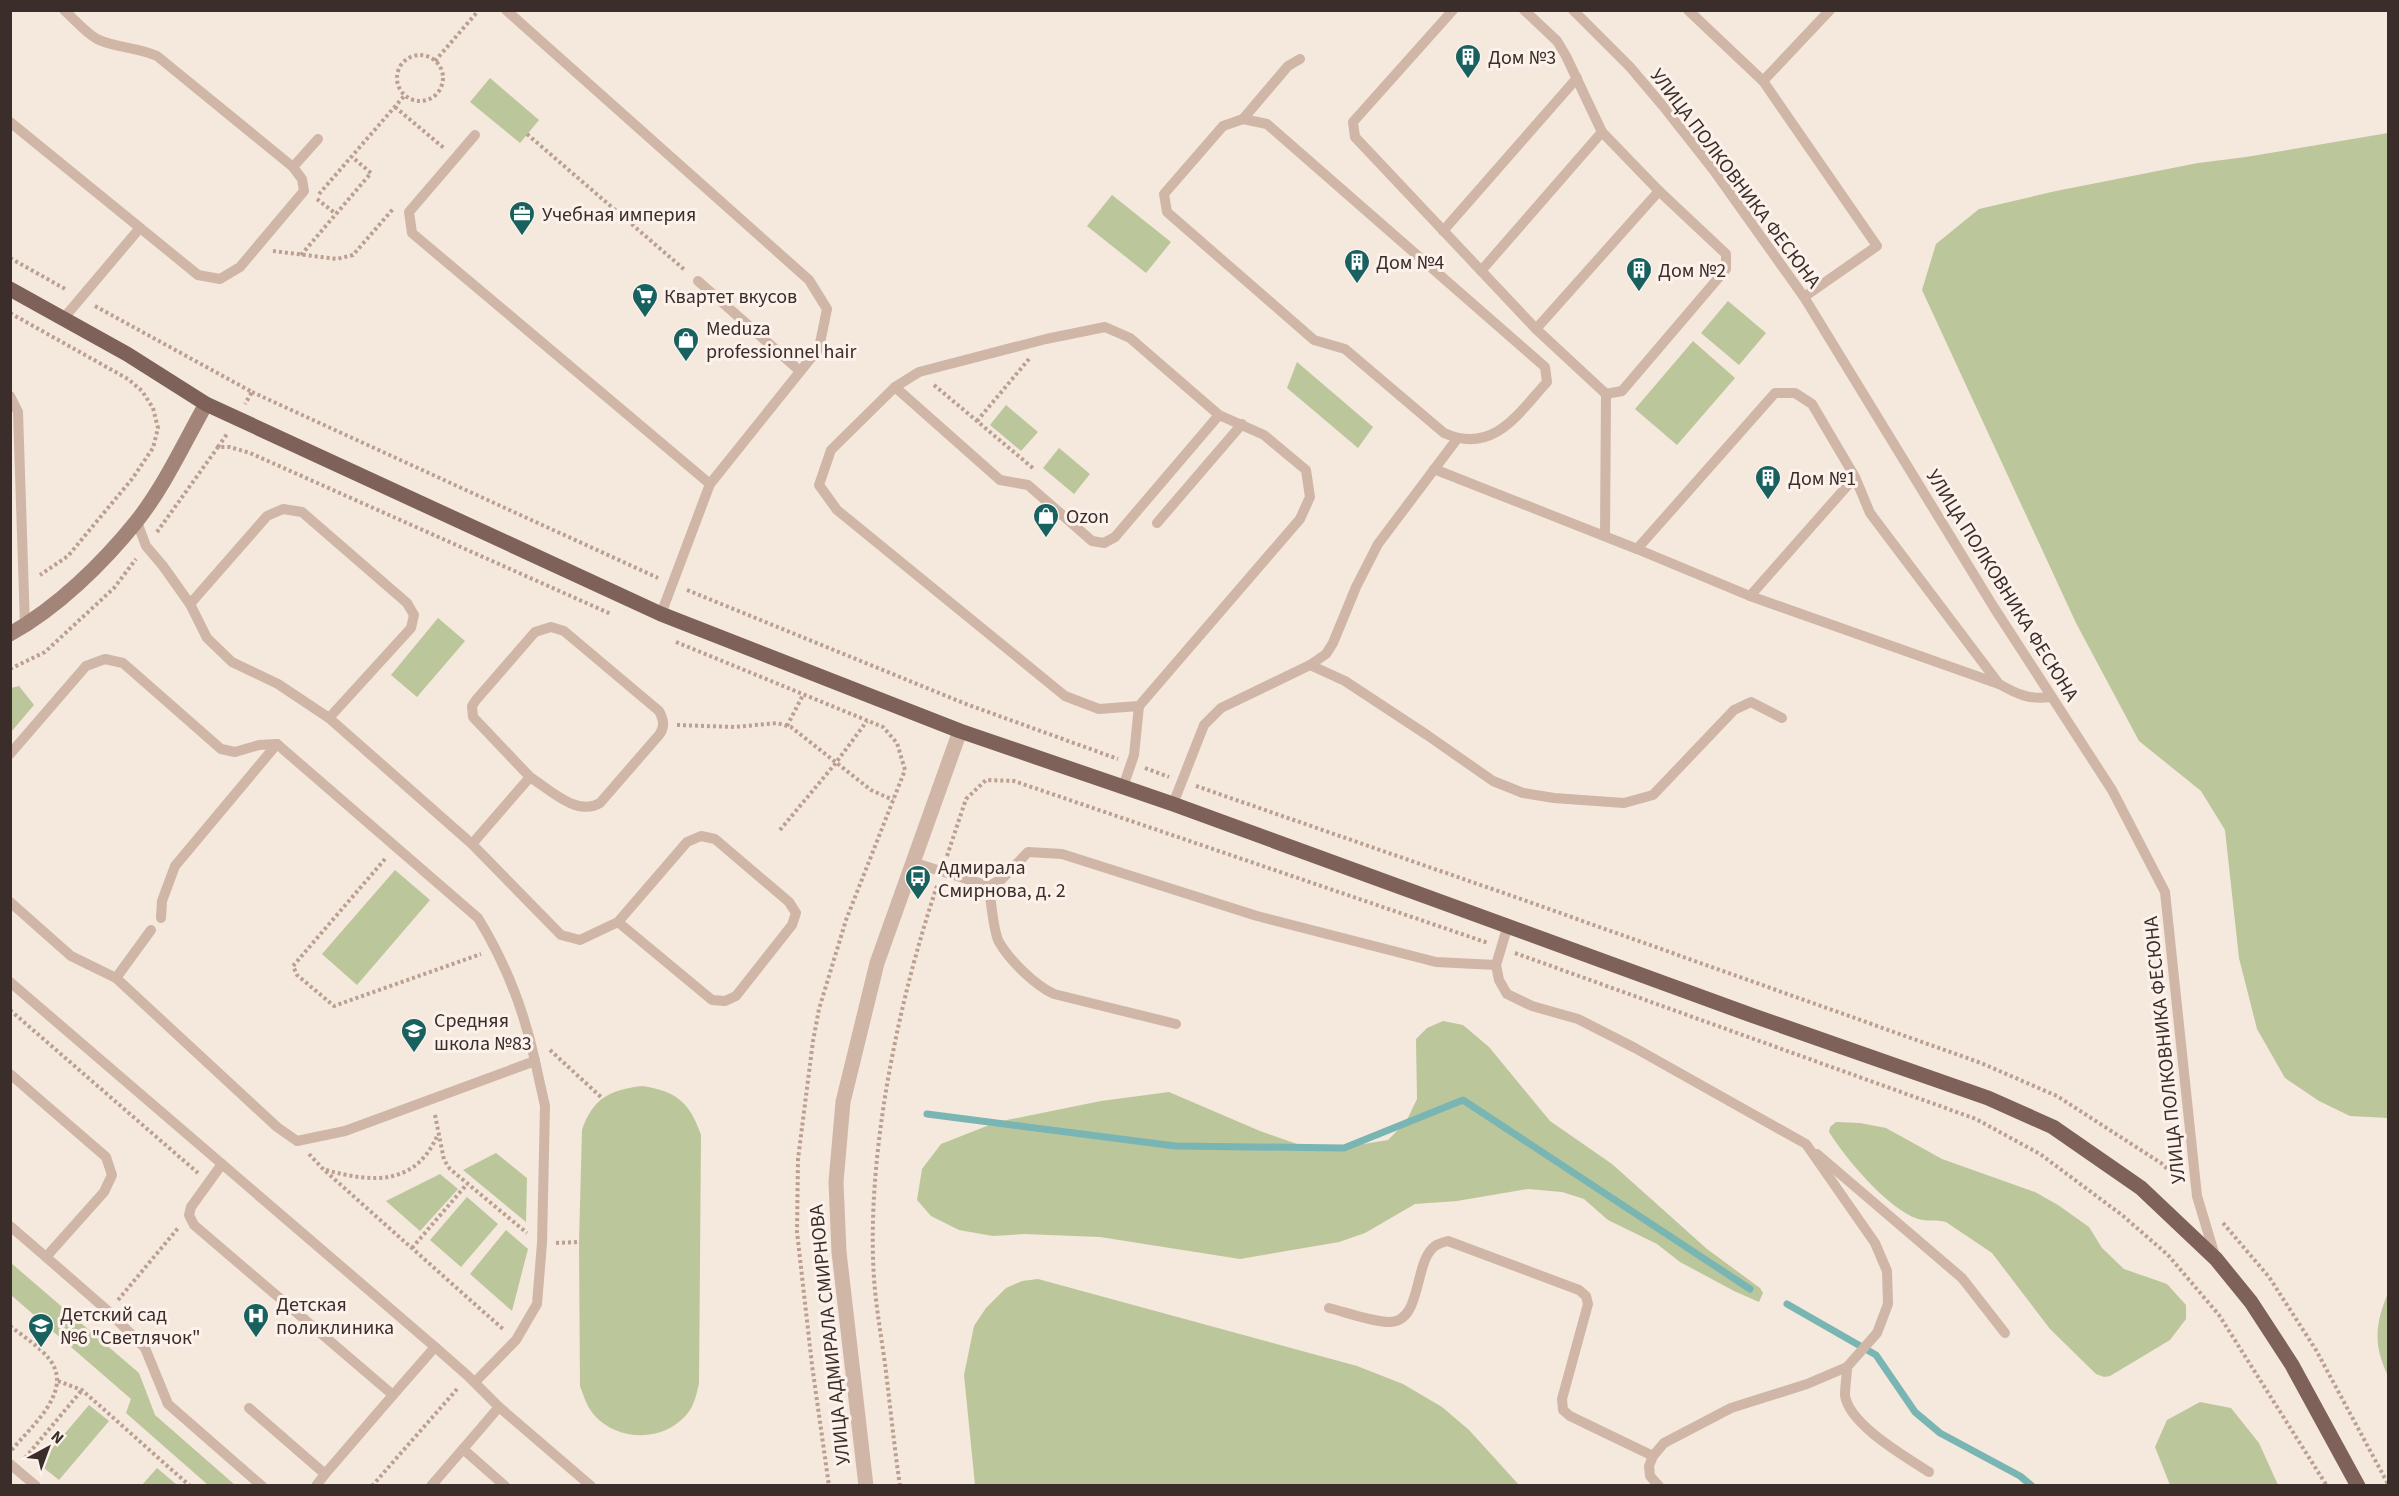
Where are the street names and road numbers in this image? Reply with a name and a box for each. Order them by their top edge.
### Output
street label: УЛИЦА ПОЛКОВНИКА ФЕСЮНА [1643,63,1827,294]
street label: УЛИЦА ПОЛКОВНИКА ФЕСЮНА [1919,464,2085,707]
street label: УЛИЦА ПОЛКОВНИКА ФЕСЮНА [2137,915,2193,1185]
street label: УЛИЦА АДМИРАЛА СМИРНОВА [802,1203,858,1467]

